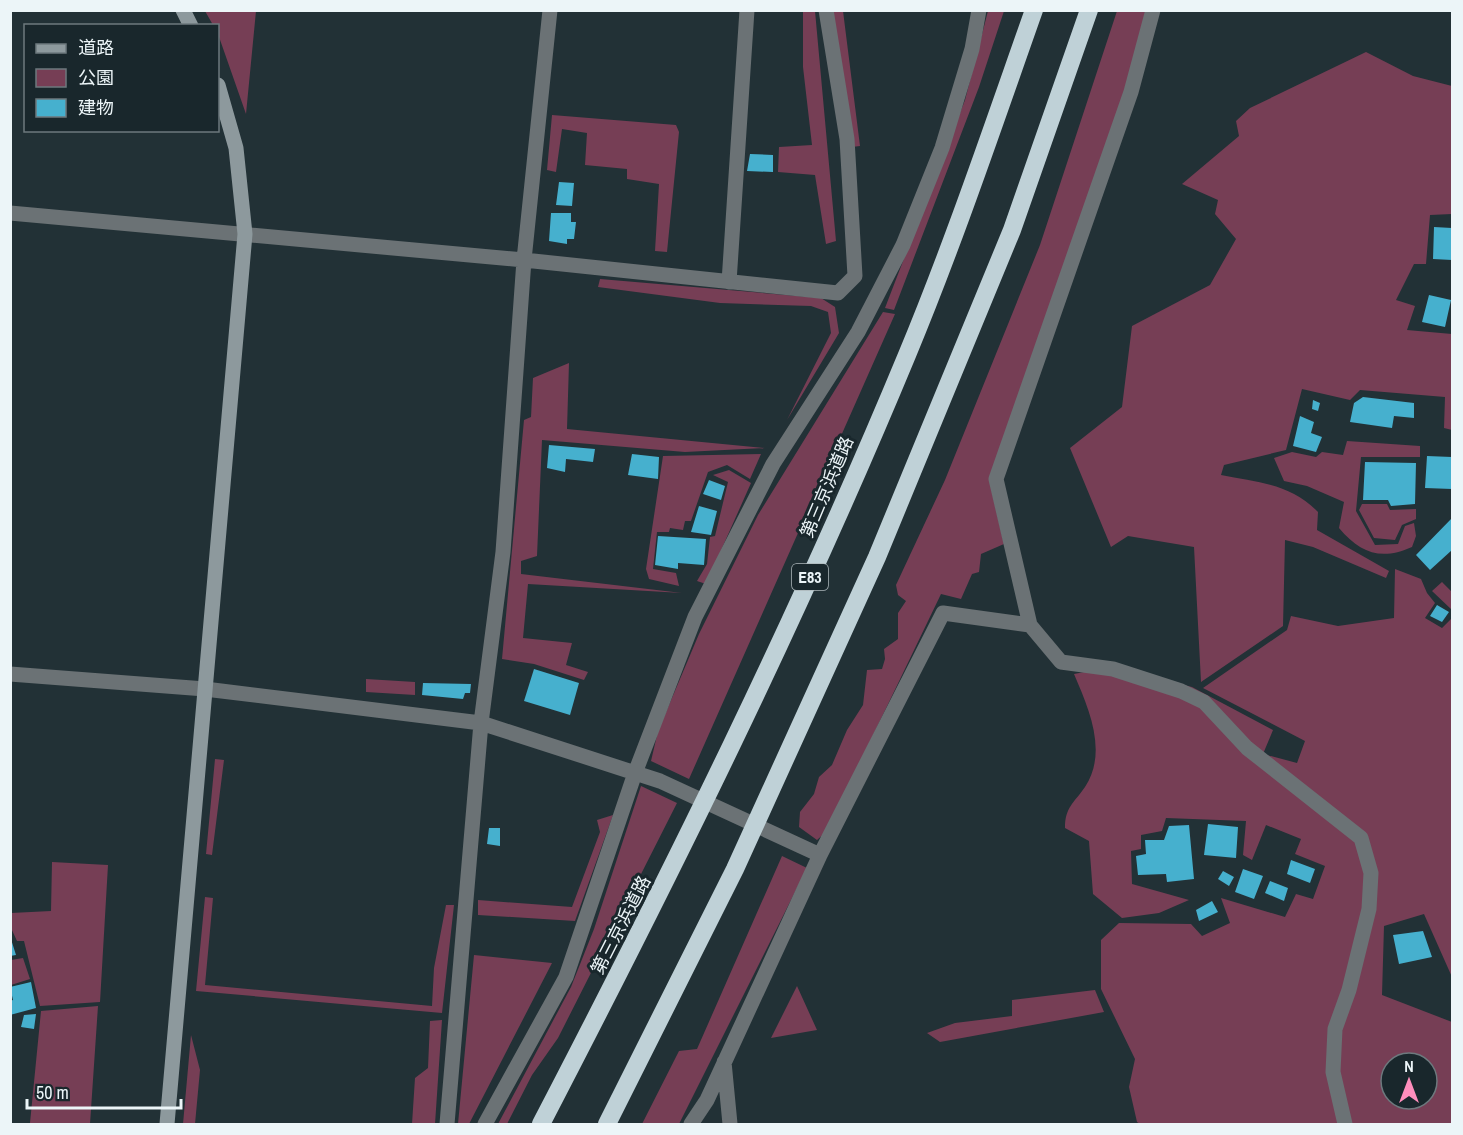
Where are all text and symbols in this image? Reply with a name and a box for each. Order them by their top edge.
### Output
legend [24,24,219,132]
text: 道路 [78,35,114,60]
text: 公園 [78,65,114,90]
text: 建物 [78,95,114,120]
street label: 第三京浜道路 [794,432,859,541]
road number: E83 [792,564,828,590]
street label: 第三京浜道路 [585,871,656,979]
north arrow [1379,1051,1439,1111]
text: N [1404,1055,1414,1077]
scale bar [27,1072,182,1110]
text: 50 m [36,1080,69,1105]

